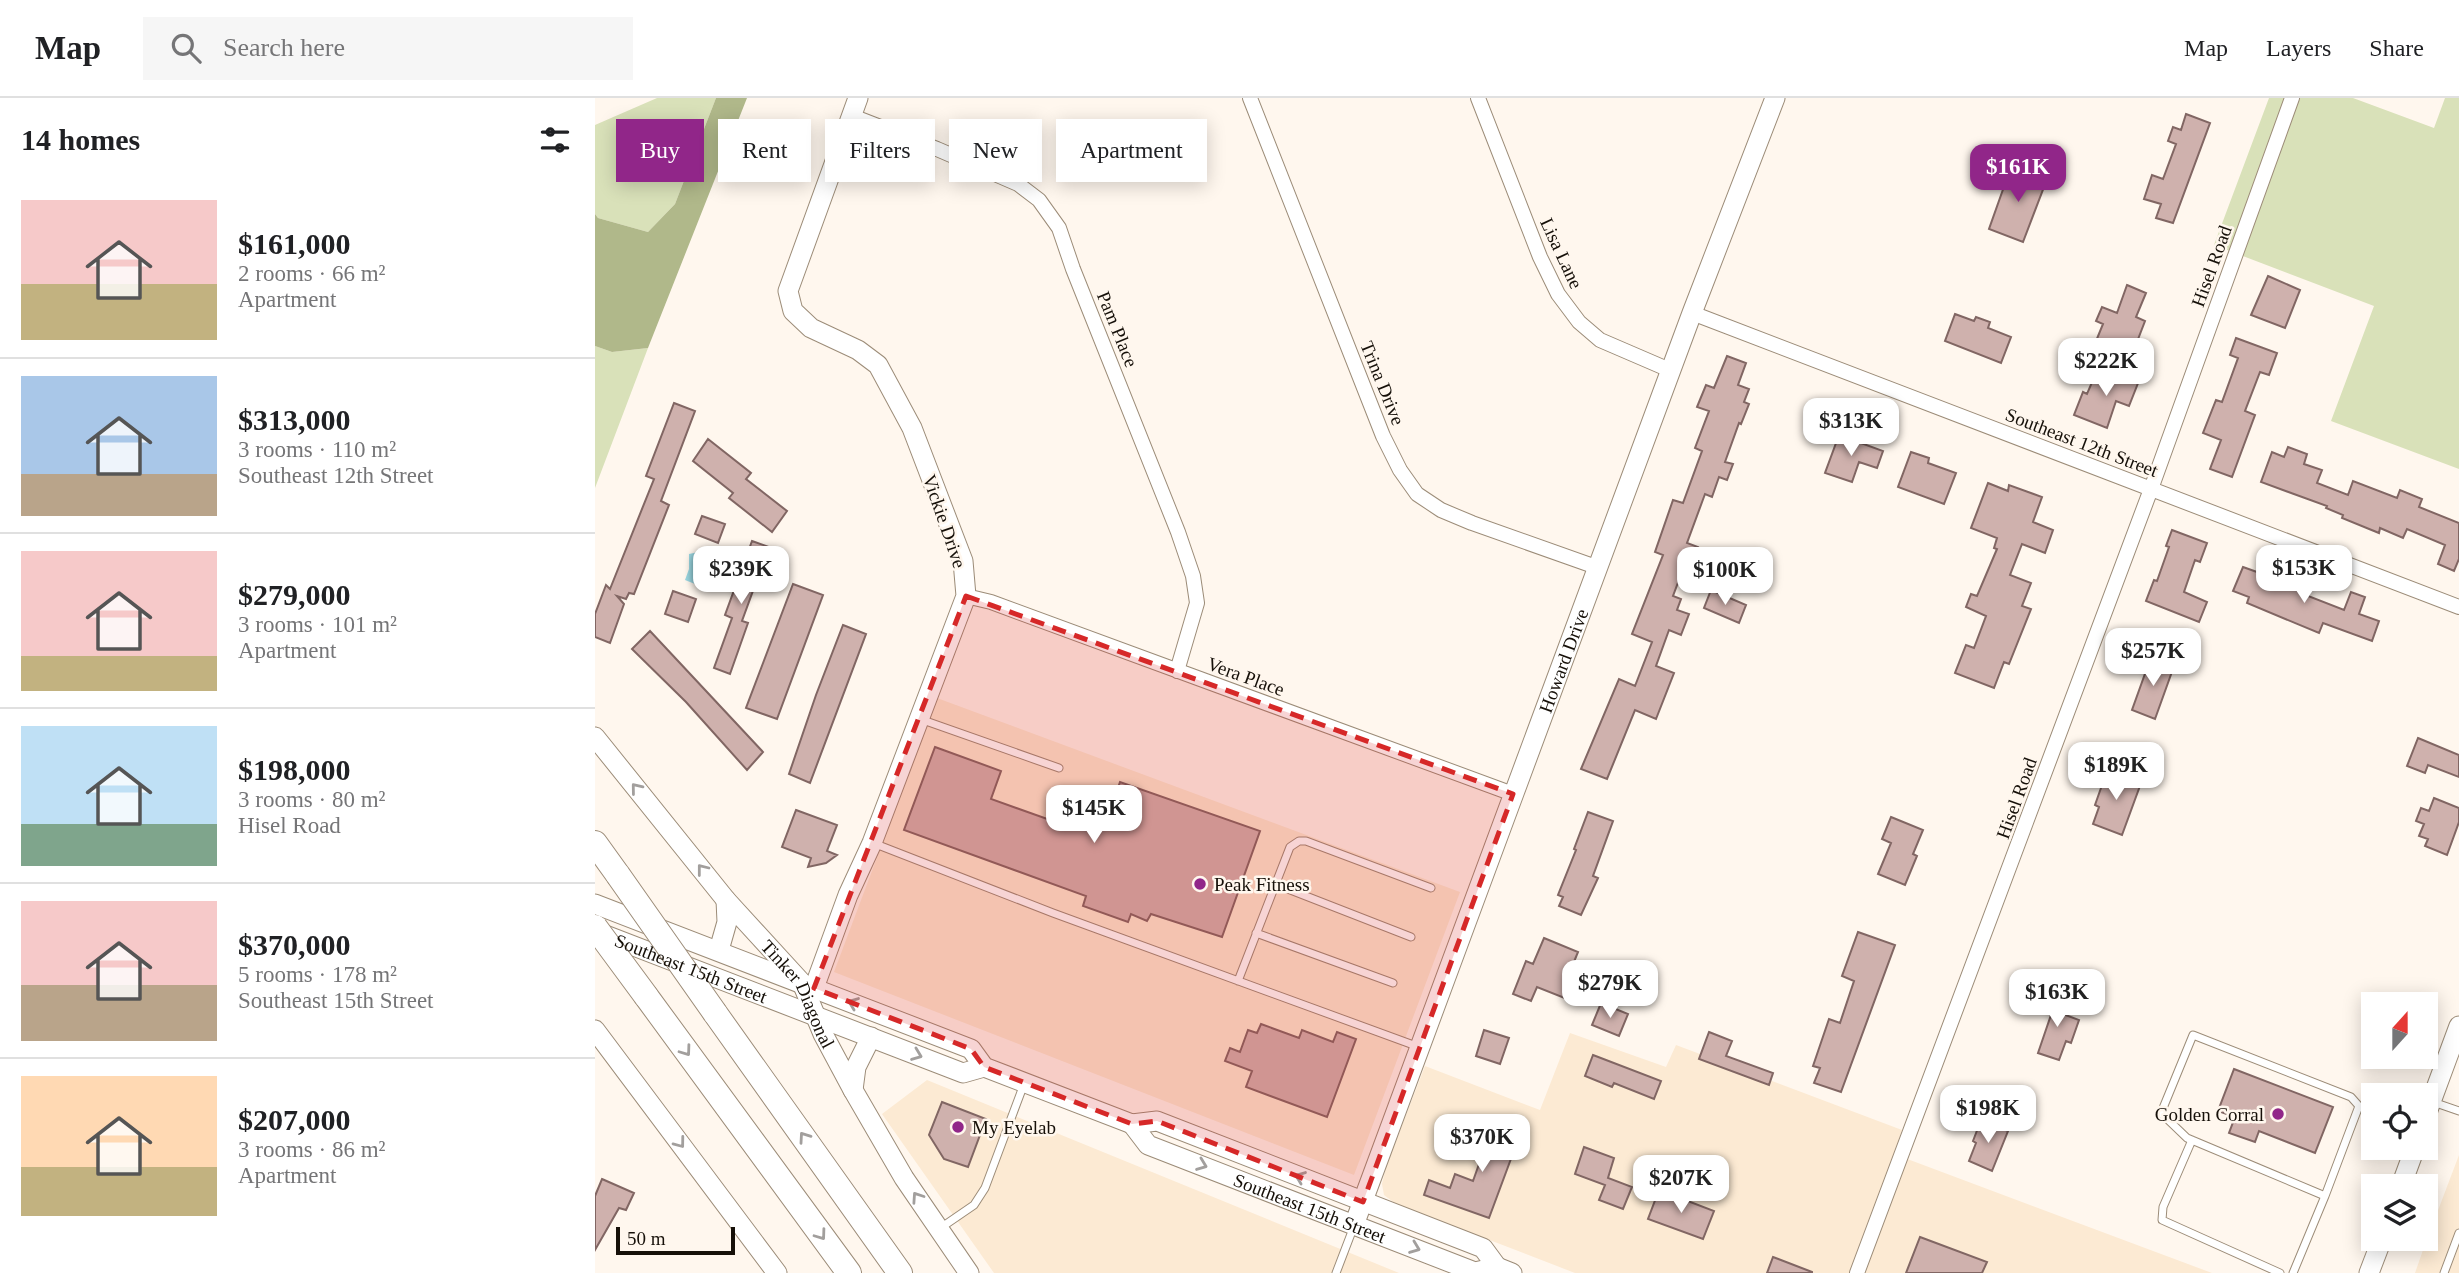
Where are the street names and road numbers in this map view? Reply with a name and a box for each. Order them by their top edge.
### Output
street label: Lisa Lane [1536,215,1587,292]
street label: Hisel Road [2187,222,2236,310]
street label: Pam Place [1093,288,1142,370]
street label: Trina Drive [1356,338,1409,428]
street label: Southeast 12th Street [2003,404,2162,481]
street label: Vickie Drive [919,472,970,571]
street label: Howard Drive [1535,606,1593,716]
street label: Vera Place [1204,653,1287,700]
street label: Hisel Road [1992,754,2041,842]
street label: Southeast 15th Street [612,930,771,1008]
street label: Tinker Diagonal [757,936,839,1052]
street label: Southeast 15th Street [1231,1169,1389,1248]

